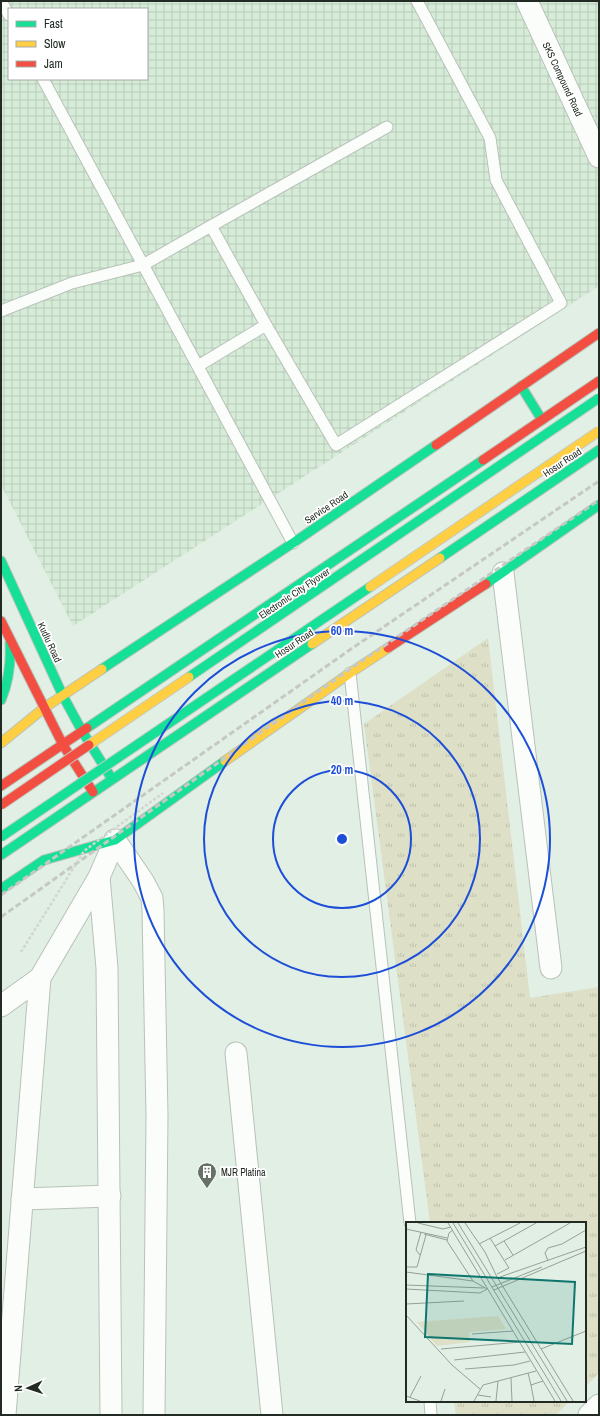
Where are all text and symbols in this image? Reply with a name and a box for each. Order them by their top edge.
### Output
legend [8,8,148,80]
text: Fast [44,16,63,32]
text: Slow [44,36,66,52]
street label: SKS Compound Road [540,40,585,119]
text: Jam [44,56,63,72]
street label: Hosur Road [541,445,584,480]
street label: Service Road [302,488,351,527]
street label: Electronic City Flyover [256,565,332,622]
street label: Kudlu Road [35,620,64,664]
text: 60 m [331,623,353,639]
street label: Hosur Road [273,626,316,661]
text: 40 m [331,693,353,709]
text: 20 m [331,762,353,778]
centre of rings [335,832,349,846]
building icon: MJR Platina [196,1161,218,1189]
place label: MJR Platina [221,1166,266,1179]
inset map [406,1222,586,1402]
north arrow [8,1368,48,1408]
text: N [11,1385,25,1392]

